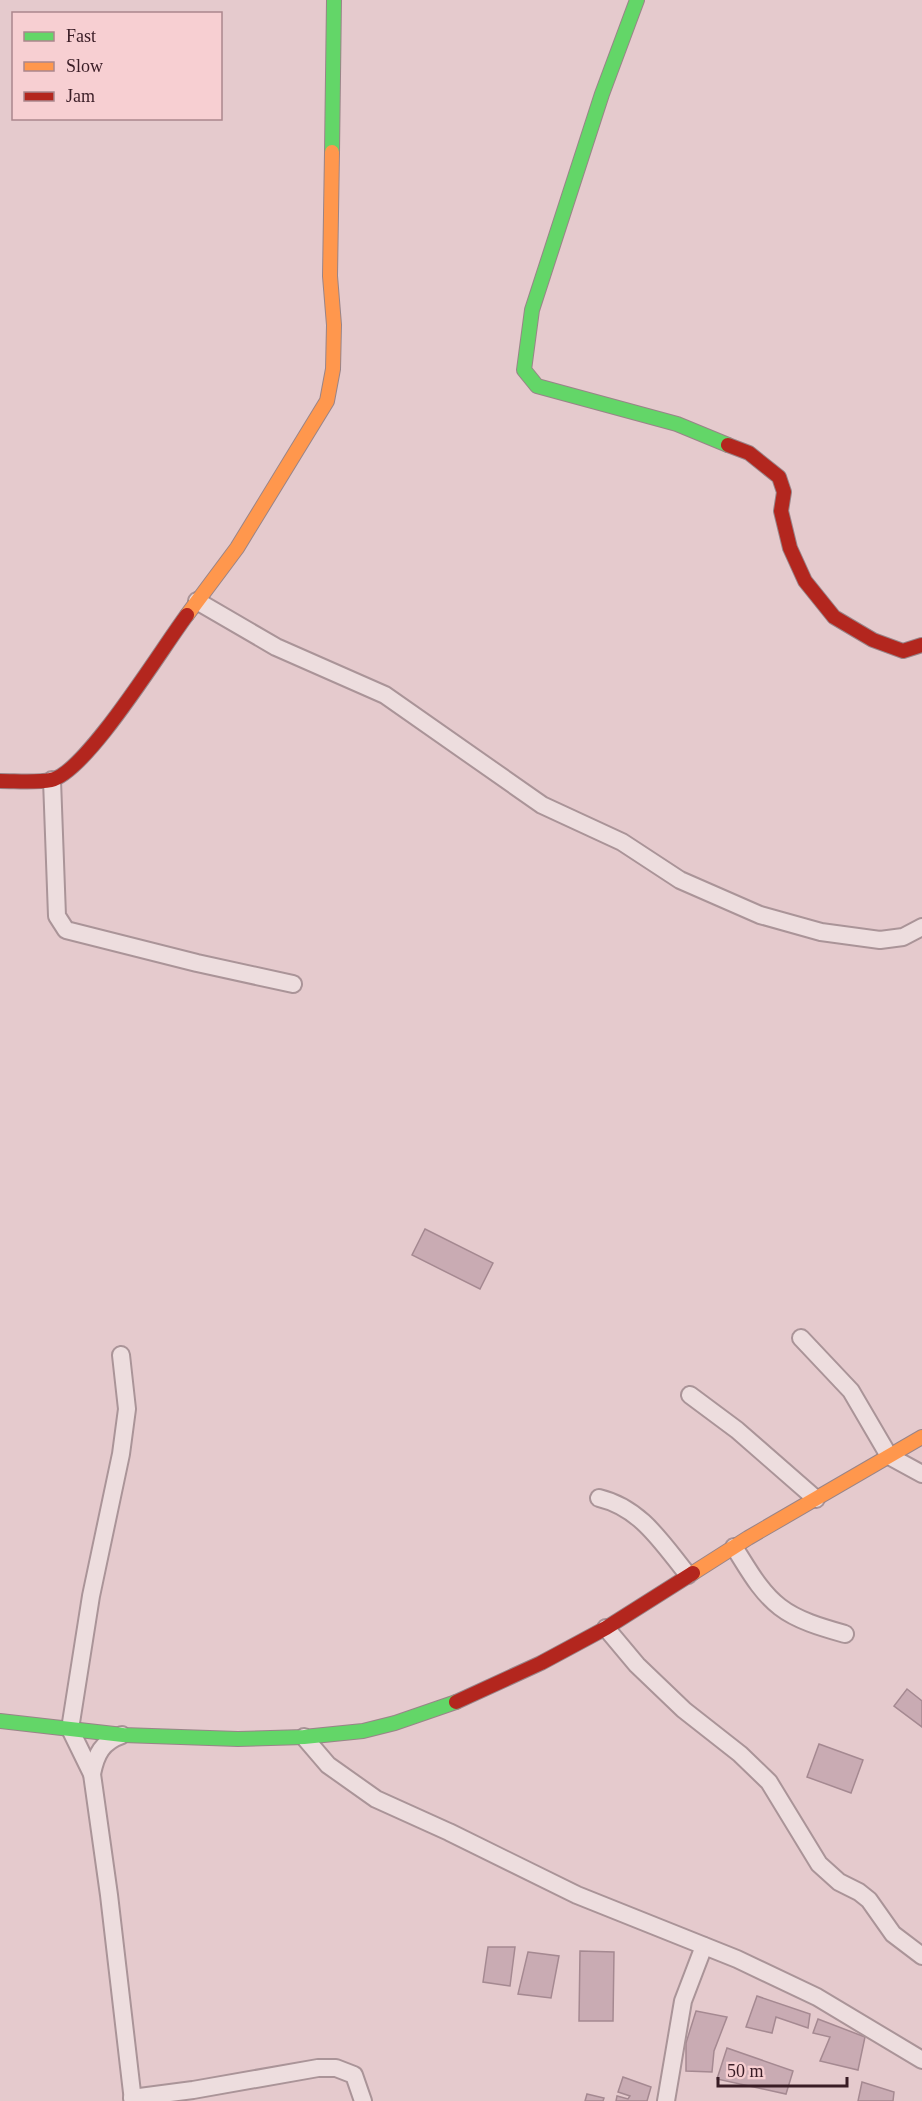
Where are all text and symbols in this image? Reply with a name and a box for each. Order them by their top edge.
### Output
legend [12,12,222,120]
text: Fast [66,26,96,46]
text: Slow [66,56,103,76]
text: Jam [66,86,95,106]
scale bar [718,2050,847,2088]
text: 50 m [727,2061,764,2081]

